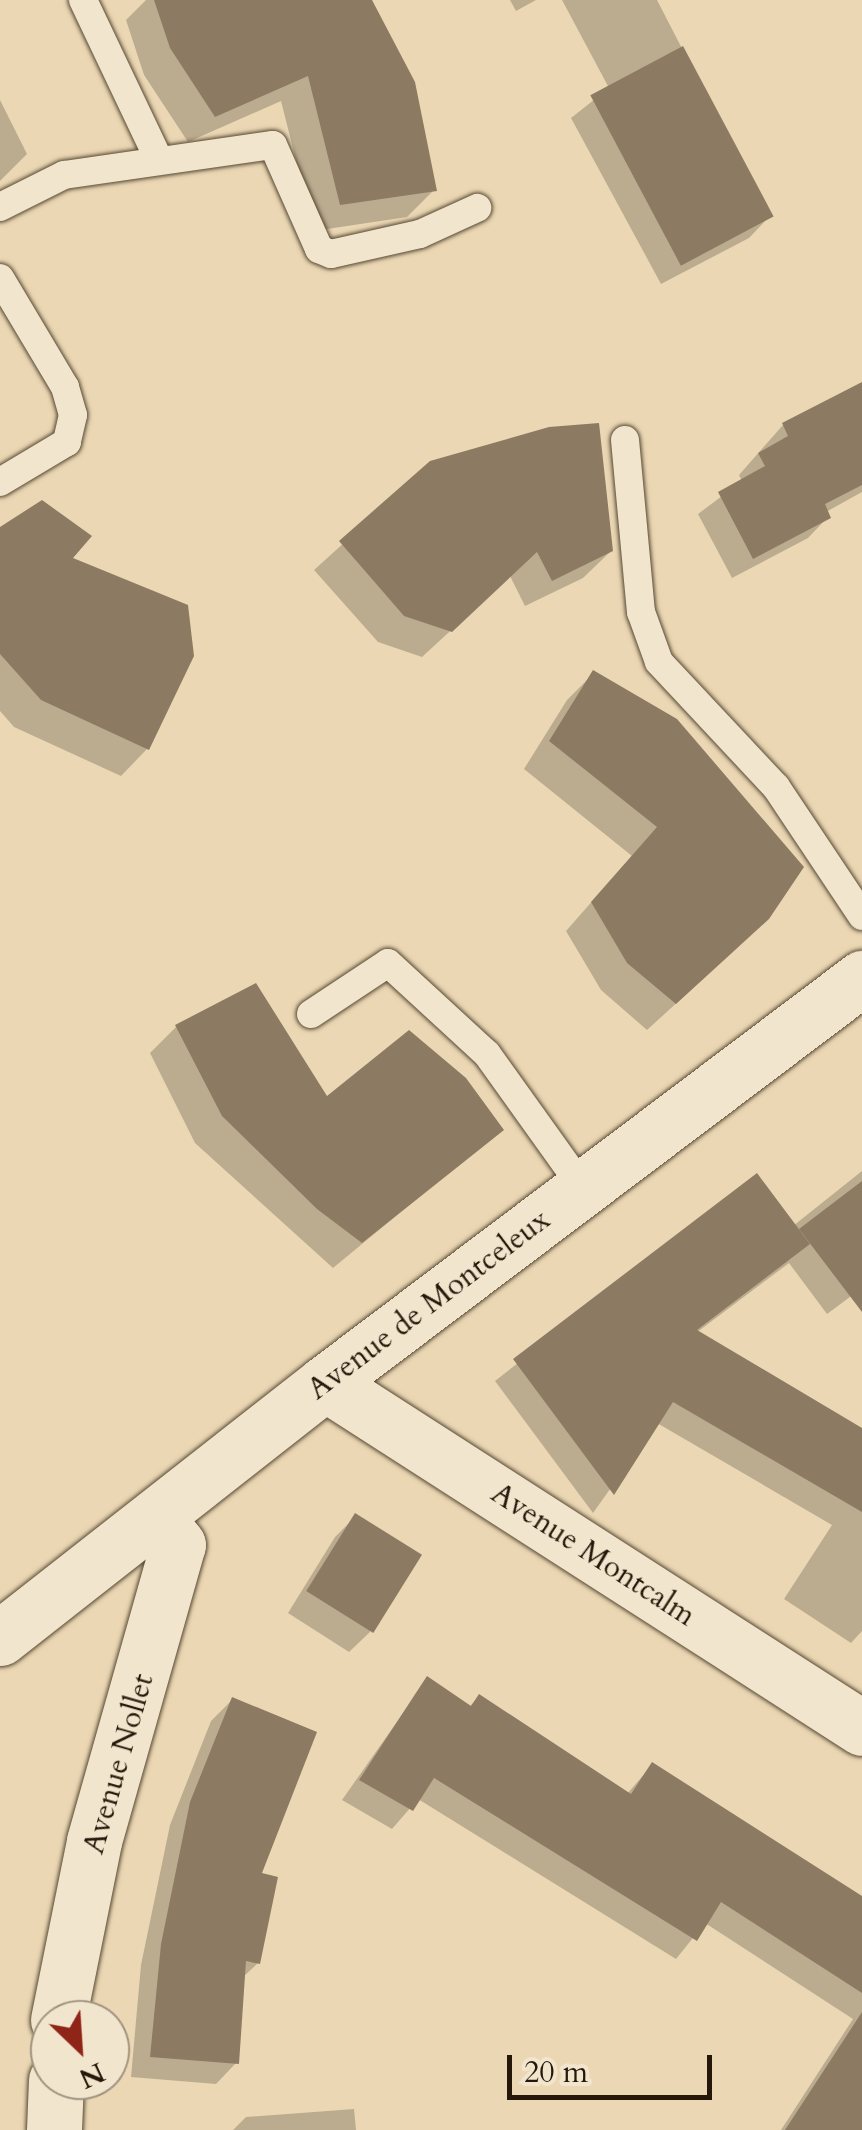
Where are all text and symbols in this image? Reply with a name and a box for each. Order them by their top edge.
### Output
street label: Avenue de Montceleux [301,1202,557,1408]
street label: Avenue Montcalm [484,1476,702,1634]
street label: Avenue Nollet [76,1670,162,1858]
north arrow [30,2000,130,2100]
scale bar [512,2035,717,2097]
text: 20 m [524,2052,588,2093]
text: N [73,2053,111,2098]

